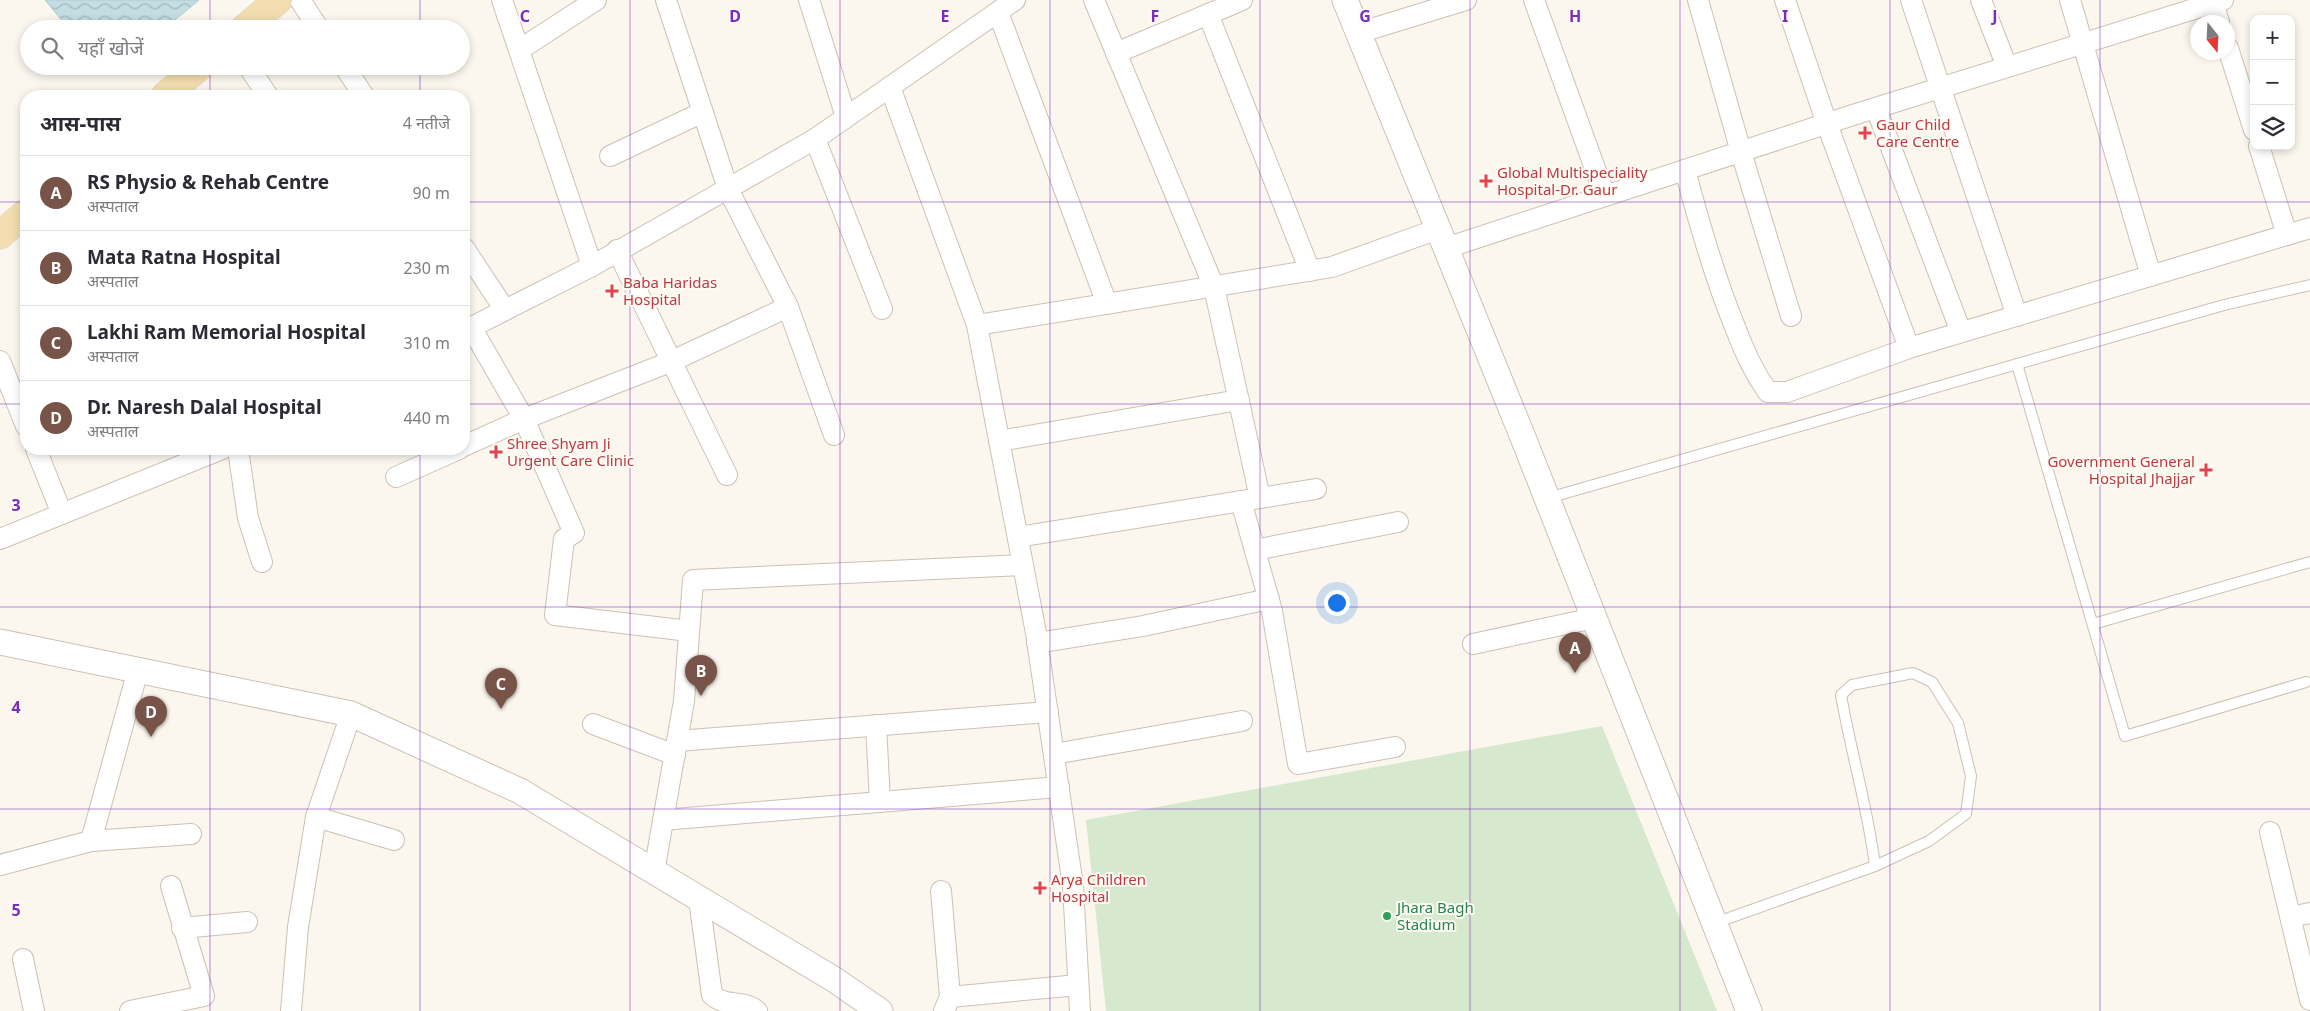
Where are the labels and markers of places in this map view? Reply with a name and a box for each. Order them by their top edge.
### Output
place label: Gaur Child Care Centre [1876,114,1959,151]
marker: Gaur Child Care Centre [1858,126,1872,140]
place label: Global Multispeciality Hospital-Dr. Gaur [1497,162,1648,199]
marker: Global Multispeciality Hospital-Dr. Gaur [1479,174,1493,188]
place label: Baba Haridas Hospital [623,272,717,309]
marker: Baba Haridas Hospital [605,284,619,298]
place label: Shree Shyam Ji Urgent Care Clinic [507,433,634,470]
marker: Shree Shyam Ji Urgent Care Clinic [489,445,503,459]
place label: Government General Hospital Jhajjar [2047,451,2195,488]
marker: Government General Hospital Jhajjar [2199,463,2213,477]
pin: A [1559,632,1591,673]
pin: B [685,655,717,696]
pin: C [485,668,517,709]
pin: D [135,696,167,737]
place label: Arya Children Hospital [1051,869,1146,906]
marker: Arya Children Hospital [1033,881,1047,895]
place label: Jhara Bagh Stadium [1395,897,1474,934]
marker: Jhara Bagh Stadium [1381,910,1393,922]

